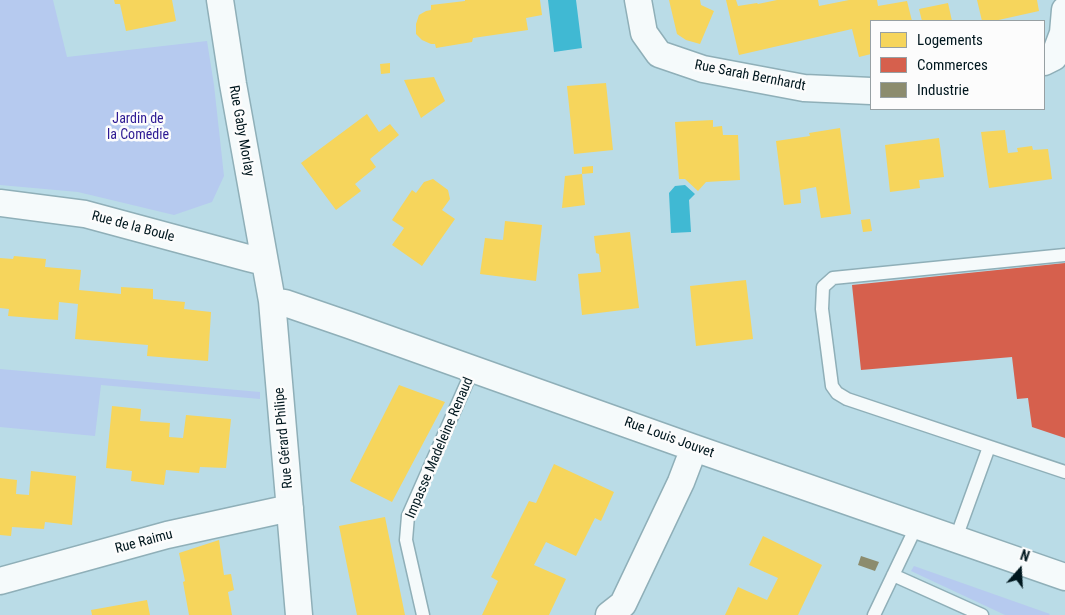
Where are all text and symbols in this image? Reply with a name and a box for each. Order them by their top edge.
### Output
legend [870,20,1045,110]
text: Logements [917,31,983,49]
text: Commerces [917,56,988,74]
street label: Rue Sarah Bernhardt [693,57,807,95]
text: Industrie [917,81,969,99]
street label: Rue Gaby Morlay [225,84,257,178]
park label: Jardin de la Comédie [107,111,169,144]
street label: Rue de la Boule [90,208,176,246]
street label: Impasse Madeleine Renaud [403,375,477,521]
street label: Rue Gérard Philipe [271,387,297,489]
street label: Rue Louis Jouvet [622,414,716,462]
street label: Rue Raimu [114,526,174,558]
north arrow [995,545,1045,595]
text: N [1018,547,1032,565]

